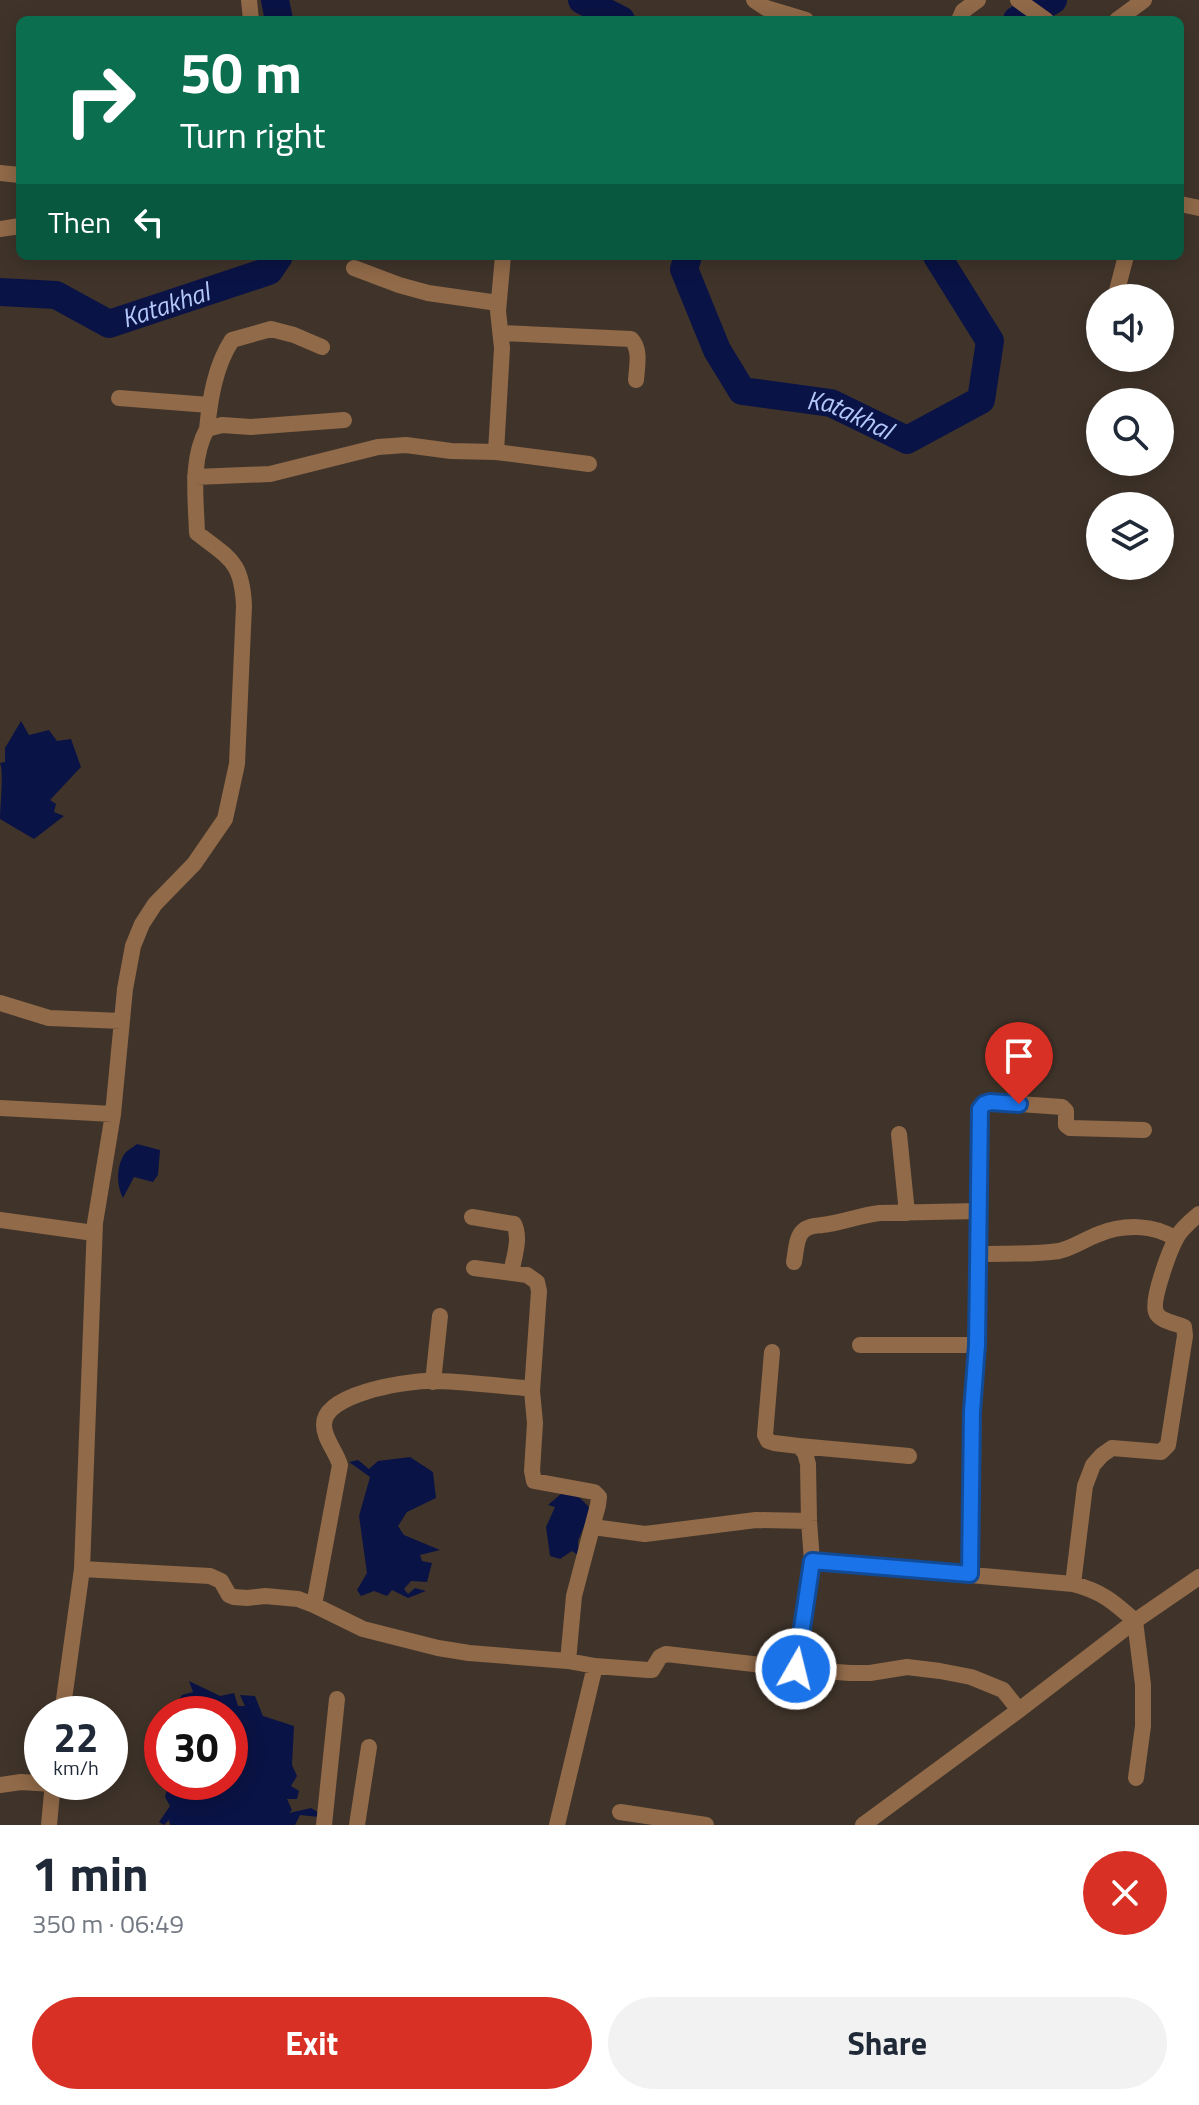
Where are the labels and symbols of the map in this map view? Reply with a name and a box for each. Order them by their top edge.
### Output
water label: Katakhal [116,271,218,338]
water label: Katakhal [805,380,903,451]
pin [985,1022,1053,1104]
position arrow [754,1627,838,1711]
speed limit sign: 30 [144,1696,248,1800]

